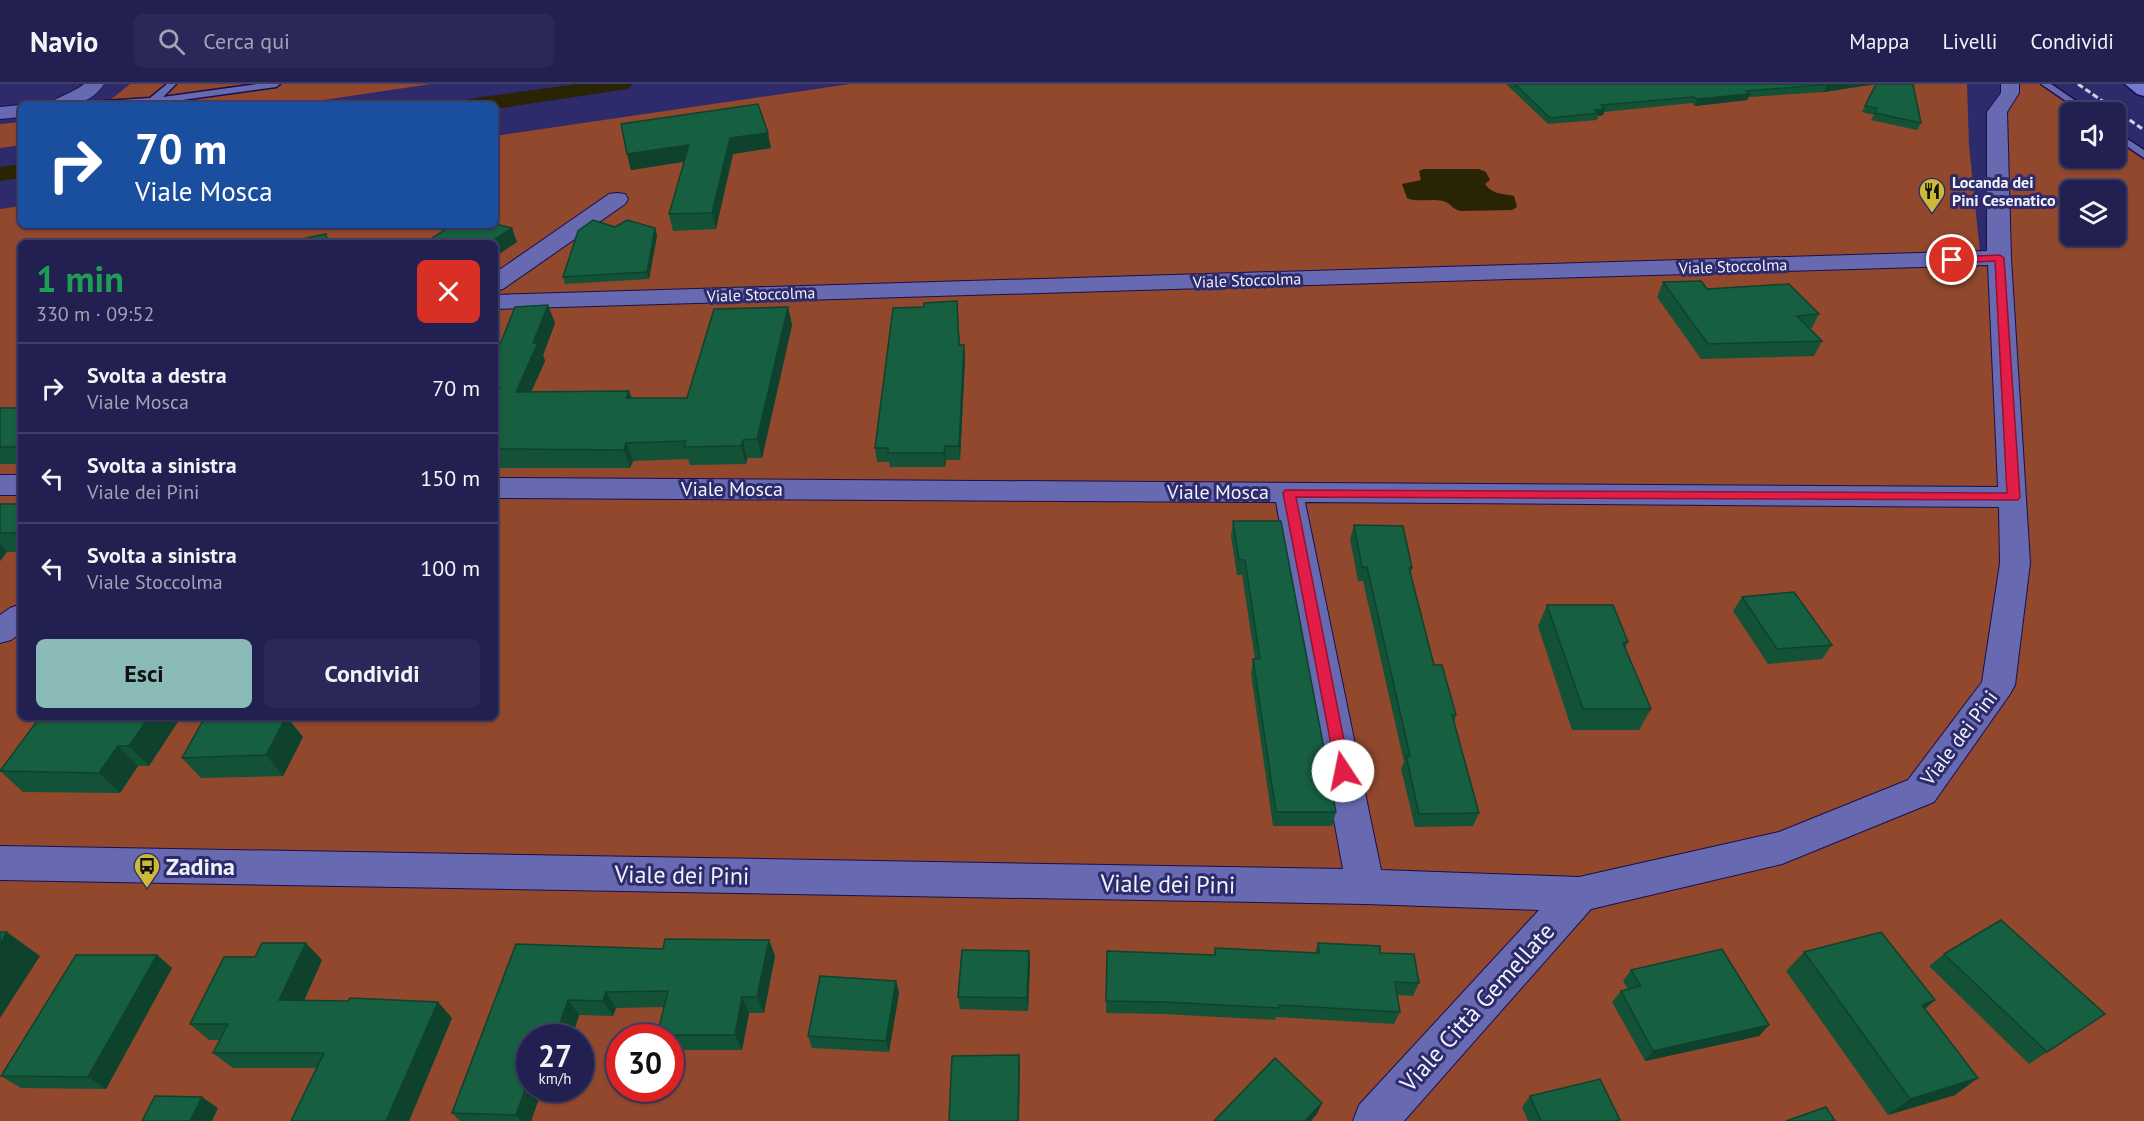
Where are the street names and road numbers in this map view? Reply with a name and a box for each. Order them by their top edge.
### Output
street label: Viale Stoccolma [1677,254,1788,278]
street label: Viale Stoccolma [1191,268,1302,292]
street label: Viale Stoccolma [705,282,816,306]
street label: Viale Mosca [680,476,783,502]
street label: Viale Mosca [1166,479,1269,505]
street label: Viale dei Pini [1914,685,2003,792]
street label: Viale dei Pini [613,858,750,892]
street label: Viale dei Pini [1099,867,1236,901]
street label: Viale Città Gemellate [1392,916,1561,1099]

